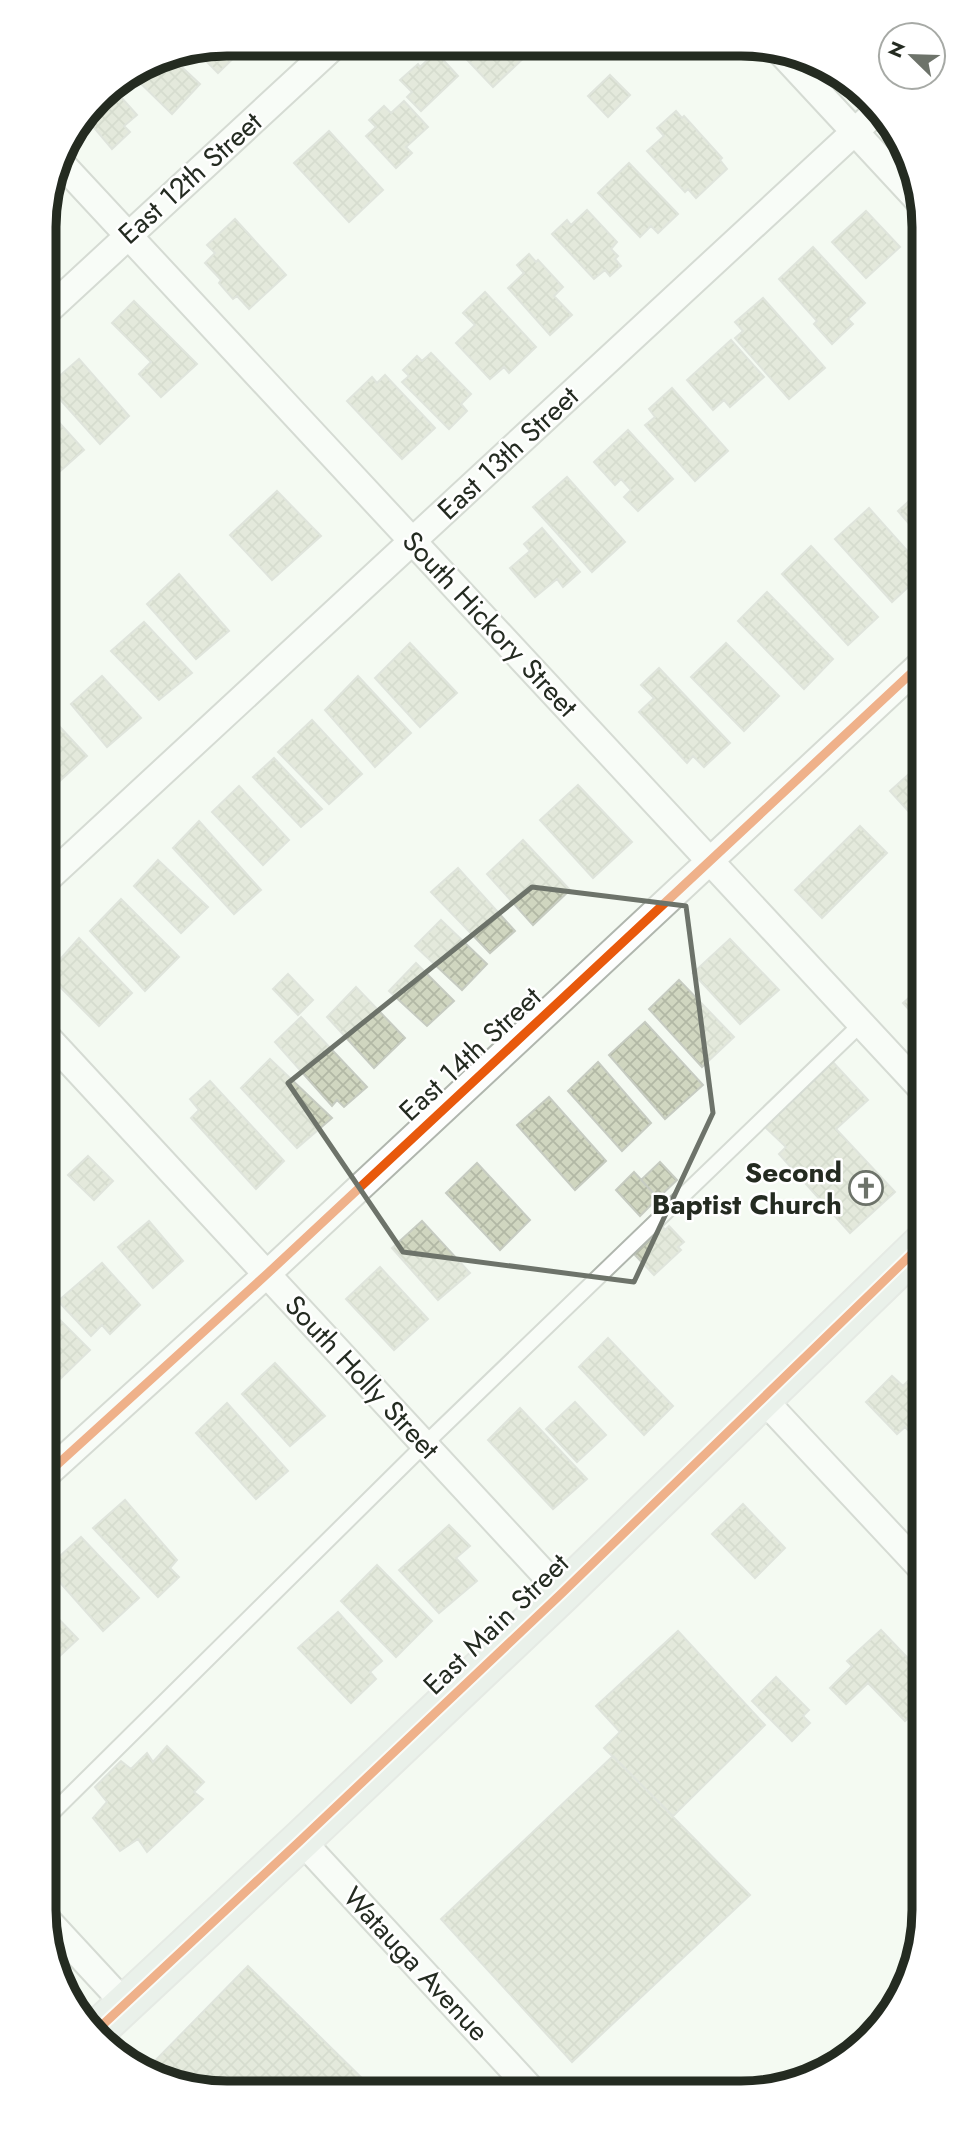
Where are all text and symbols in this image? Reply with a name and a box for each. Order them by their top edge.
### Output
north arrow [877,21,947,91]
text: N [881,37,912,62]
street label: East 12th Street [109,102,271,254]
street label: East 13th Street [428,377,588,529]
street label: South Hickory Street [393,522,587,726]
street label: East 14th Street [390,977,550,1131]
place label: Second Baptist Church [652,1152,842,1225]
church icon: Second Baptist Church [847,1169,885,1207]
street label: South Holly Street [275,1286,449,1468]
street label: East Main Street [414,1544,578,1704]
street label: Watauga Avenue [333,1877,499,2051]

